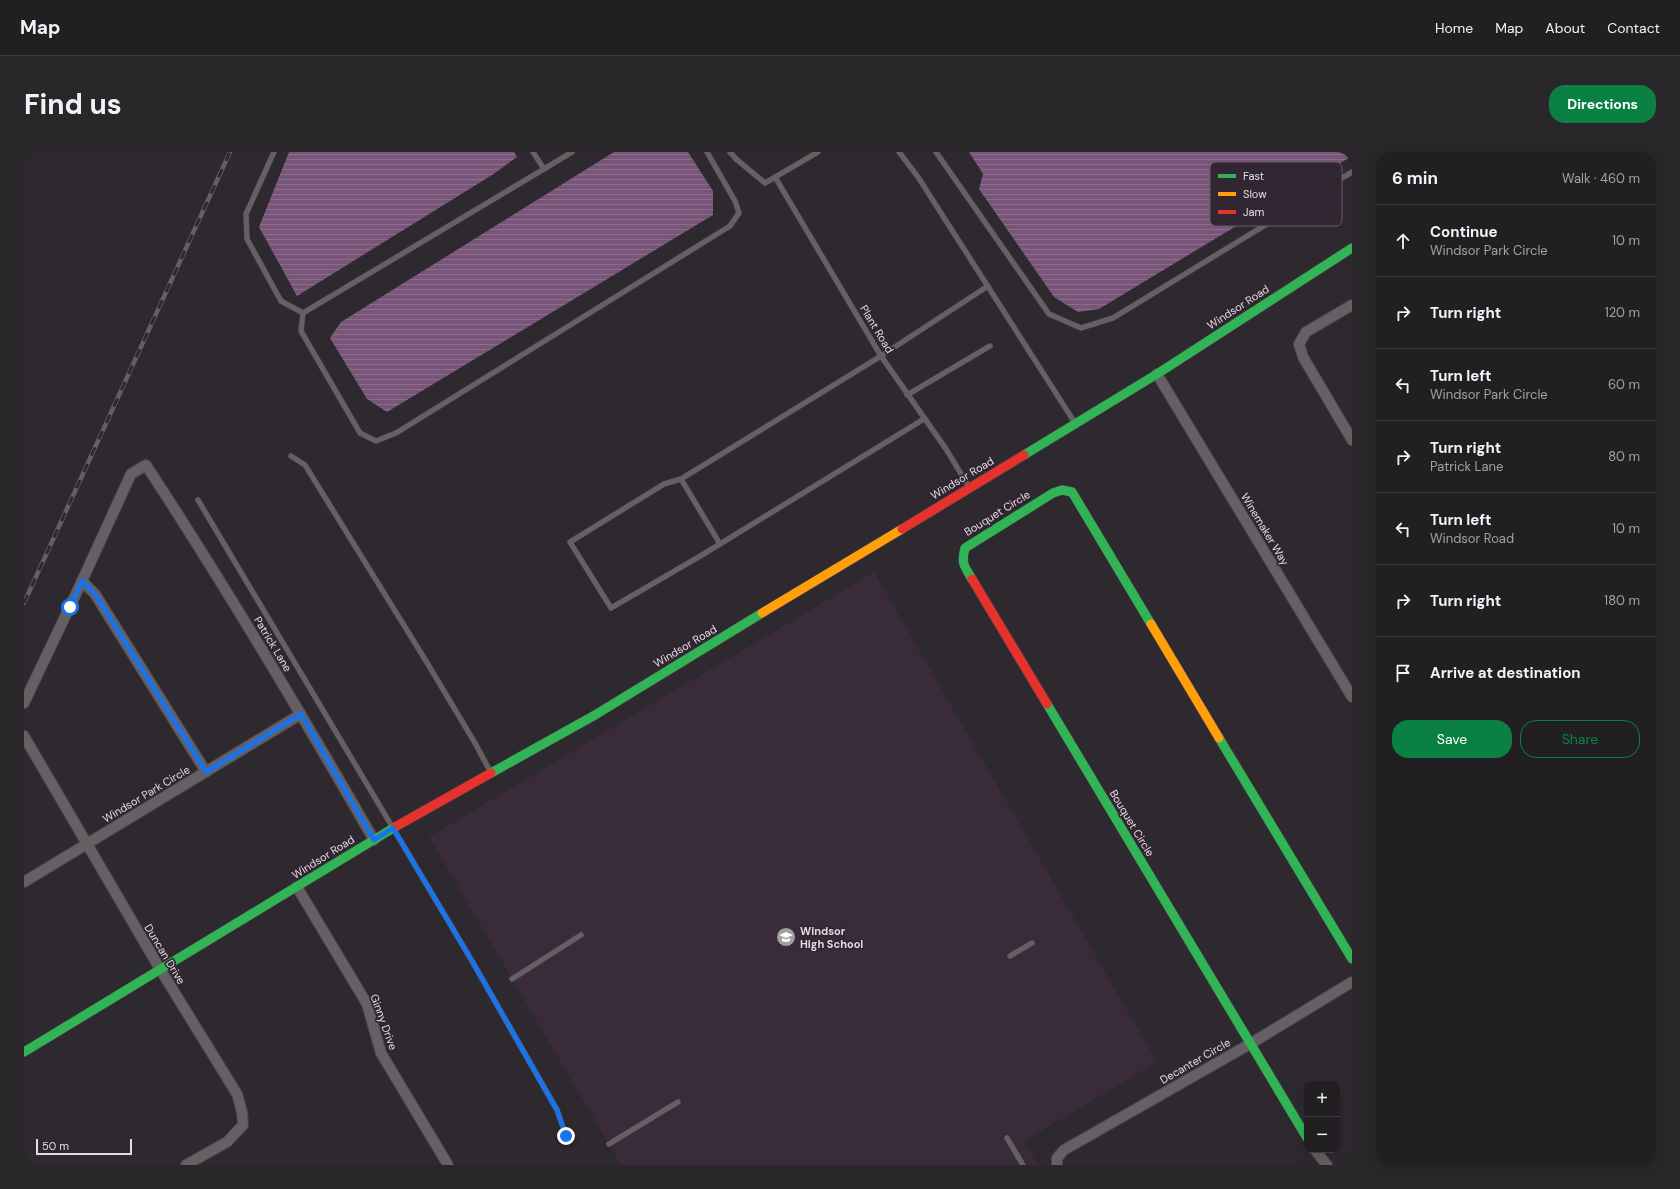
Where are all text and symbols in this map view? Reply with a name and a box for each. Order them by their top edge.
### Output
text: Map [20,15,60,40]
text: Home [1435,19,1473,37]
text: Map [1495,19,1523,37]
text: About [1545,19,1585,37]
text: Contact [1607,19,1660,37]
button: Directions [1549,85,1656,123]
text: Find us [24,86,122,123]
legend [1210,162,1342,226]
text: 6 min [1392,167,1438,189]
text: Fast [1243,169,1264,183]
text: Walk · 460 m [1562,170,1640,187]
text: Slow [1243,187,1267,201]
text: Jam [1243,205,1264,219]
text: Continue [1430,222,1498,242]
icon: ahead [1392,230,1414,252]
text: 10 m [1612,232,1640,249]
text: Windsor Park Circle [1430,242,1548,259]
street label: Windsor Road [1204,282,1272,332]
street label: Plant Road [857,302,897,356]
icon: right [1392,302,1414,324]
text: Turn right [1430,303,1501,323]
text: 120 m [1605,304,1640,321]
text: Turn left [1430,366,1491,386]
icon: left [1392,374,1414,396]
text: 60 m [1608,376,1640,393]
text: Windsor Park Circle [1430,386,1548,403]
text: Turn right [1430,438,1501,458]
icon: right [1392,446,1414,468]
text: 80 m [1608,448,1640,465]
street label: Windsor Road [928,454,996,502]
text: Patrick Lane [1430,458,1503,475]
street label: Bouquet Circle [961,487,1033,539]
street label: Winemaker Way [1238,490,1292,568]
text: Turn left [1430,510,1491,530]
icon: left [1392,518,1414,540]
text: 10 m [1612,520,1640,537]
text: Windsor Road [1430,530,1514,547]
icon: right [1392,590,1414,612]
text: Turn right [1430,591,1501,611]
text: 180 m [1604,592,1640,609]
route start [61,598,79,616]
street label: Patrick Lane [251,614,295,674]
street label: Windsor Road [651,622,719,670]
icon: arrive [1392,662,1414,684]
text: Arrive at destination [1430,663,1581,683]
button: Save [1392,720,1512,758]
button: Share [1520,720,1640,758]
street label: Windsor Park Circle [100,762,192,826]
street label: Bouquet Circle [1107,787,1157,859]
street label: Windsor Road [289,832,357,882]
street label: Duncan Drive [142,921,188,987]
place label: Windsor High School [800,924,863,951]
school or university icon: Windsor High School [775,926,797,948]
street label: Ginny Drive [367,992,401,1052]
street label: Decanter Circle [1157,1035,1233,1087]
map controls [1304,1081,1340,1153]
button: + [1304,1081,1340,1117]
button: − [1304,1117,1340,1153]
route end [557,1127,575,1145]
scale bar [36,1137,132,1156]
text: 50 m [42,1139,69,1153]

